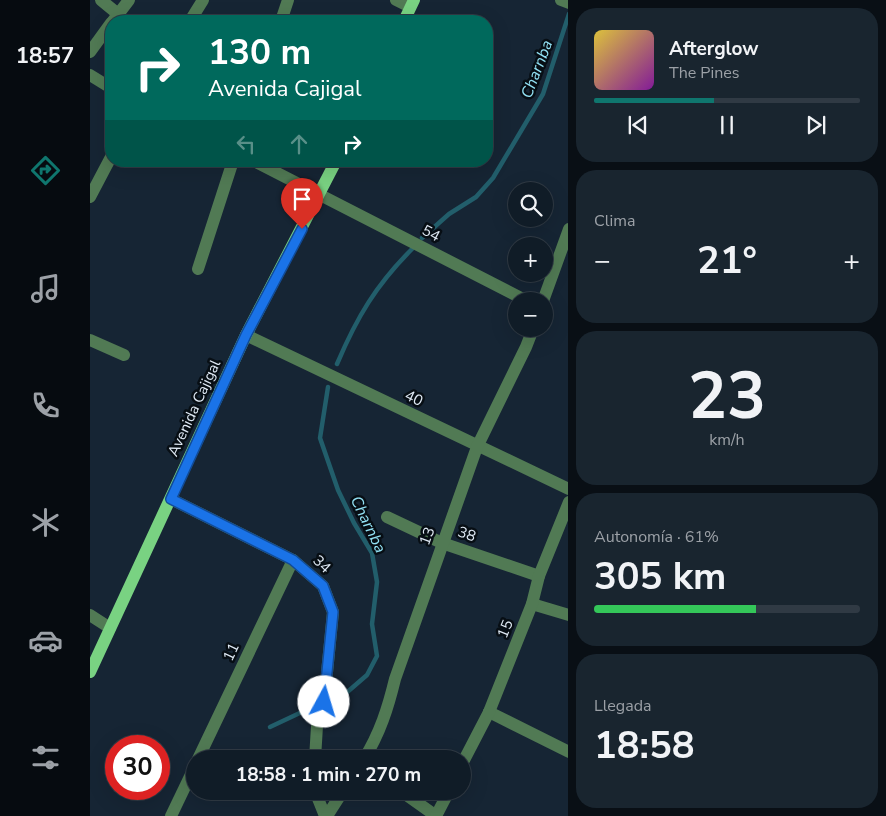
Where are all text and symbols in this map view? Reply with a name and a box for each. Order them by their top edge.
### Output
text: 130 m [208,29,311,76]
icon: right [125,35,190,100]
text: Afterglow [669,36,759,62]
water label: Charnba [516,37,558,102]
text: 18:57 [16,41,74,71]
text: The Pines [669,62,739,84]
text: Avenida Cajigal [208,74,362,104]
icon: previous [624,111,652,139]
icon: pause [713,111,741,139]
icon: next [802,111,830,139]
icon: left [232,130,260,158]
icon: ahead [285,130,313,158]
icon: right [338,130,366,158]
icon: directions [28,153,63,188]
pin [281,178,323,229]
map controls [508,182,553,337]
button: search [508,182,553,227]
icon: arrive [288,185,316,213]
text: Clima [594,210,635,232]
street label: 54 [418,220,444,246]
text: 21° [697,235,757,286]
button: + [508,237,553,282]
text: − [594,242,611,280]
text: + [843,242,860,280]
icon: music [28,271,63,306]
button: − [508,292,553,337]
text: 23 [688,352,766,441]
street label: Avenida Cajigal [163,356,225,460]
street label: 40 [402,385,426,411]
icon: phone [28,388,63,423]
text: km/h [709,429,745,451]
water label: Charnba [345,492,391,557]
icon: climate [28,505,63,540]
street label: 38 [455,522,479,546]
street label: 13 [415,524,439,548]
text: Autonomía · 61% [594,526,719,548]
street label: 34 [309,551,335,577]
text: 305 km [594,551,726,602]
street label: 15 [492,617,518,641]
icon: car [28,623,63,658]
street label: 11 [218,640,244,664]
position arrow [297,675,349,727]
text: Llegada [594,695,652,717]
text: 18:58 [594,720,695,771]
speed limit sign: 30 [105,735,170,800]
icon: filters [28,740,63,775]
text: 18:58 · 1 min · 270 m [236,762,421,788]

